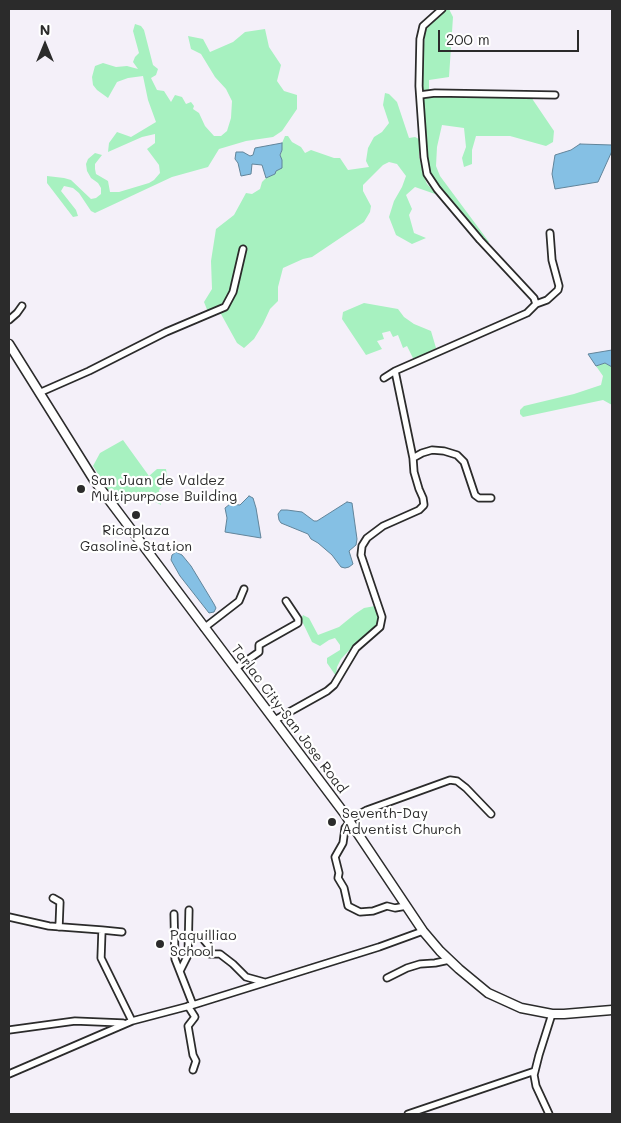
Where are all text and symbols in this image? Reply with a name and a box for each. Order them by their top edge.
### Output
north arrow [20,20,70,70]
text: N [40,20,50,39]
scale bar [441,20,582,52]
text: 200 m [446,29,490,49]
place label: San Juan de Valdez Multipurpose Building [91,473,237,506]
marker: San Juan de Valdez Multipurpose Building [75,483,87,495]
marker: Ricaplaza Gasoline Station [130,509,142,521]
place label: Ricaplaza Gasoline Station [80,523,192,556]
street label: Tarlac City-San Jose Road [228,641,350,797]
place label: Seventh-Day Adventist Church [342,806,461,839]
marker: Seventh-Day Adventist Church [326,816,338,828]
place label: Paquilliao School [170,928,237,960]
marker: Paquilliao School [154,938,166,950]

